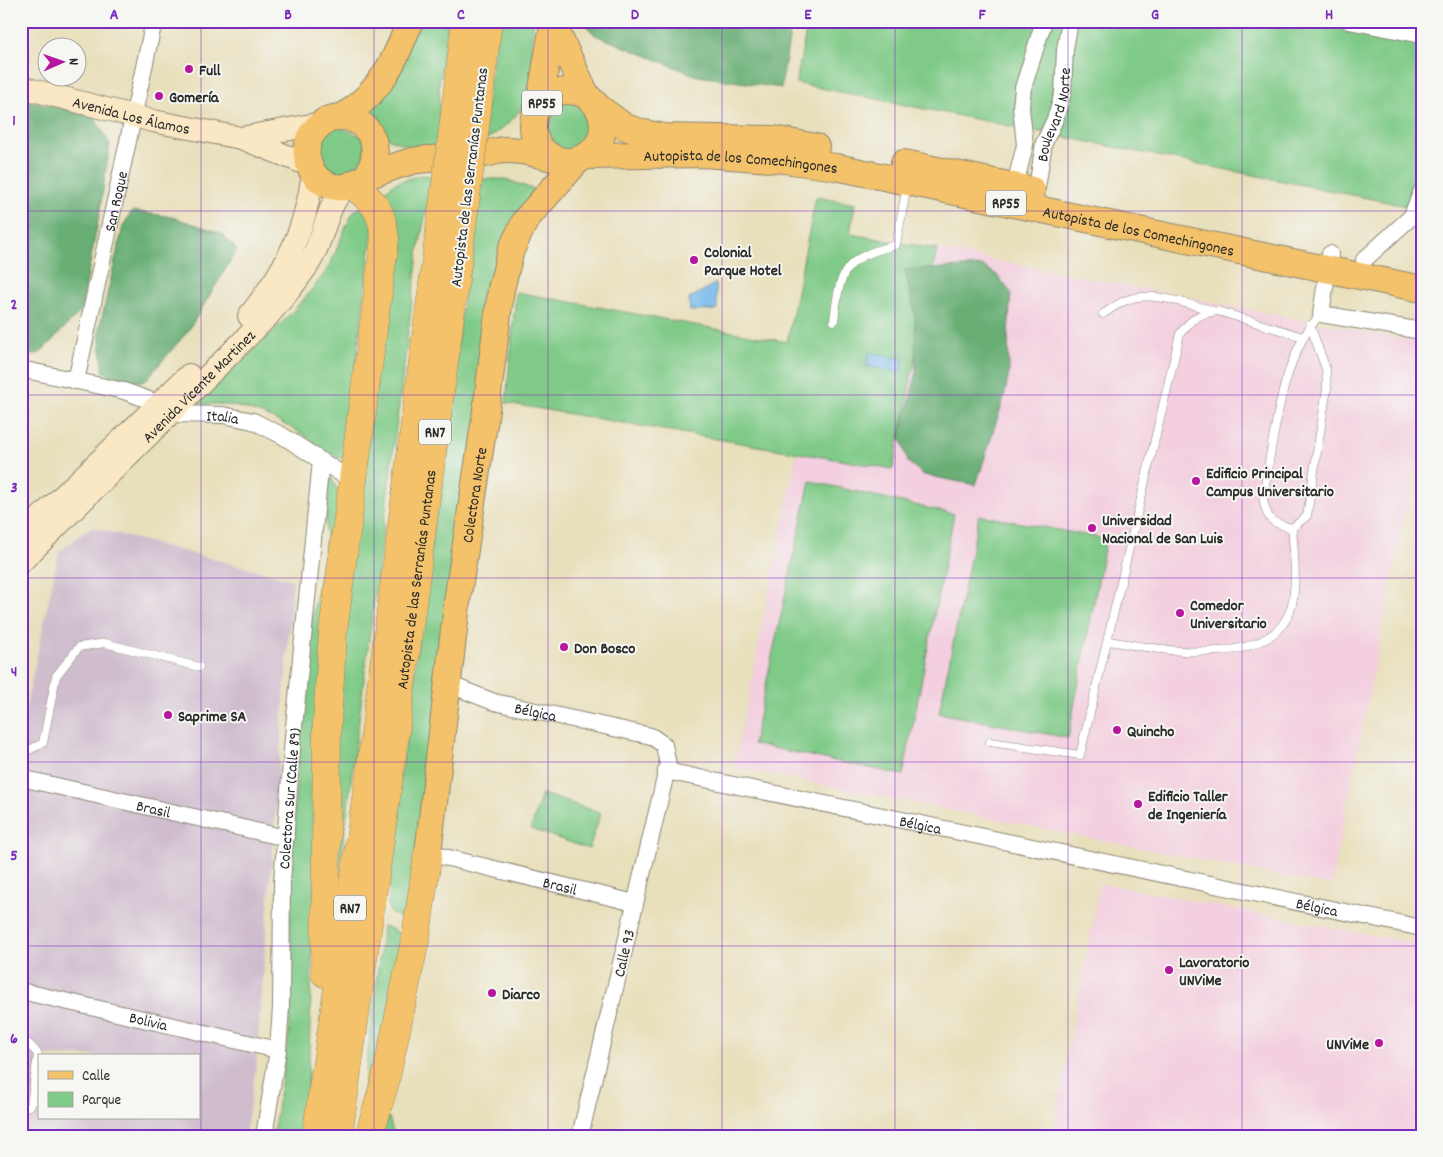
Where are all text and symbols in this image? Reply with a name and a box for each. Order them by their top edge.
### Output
text: A [110,4,119,27]
text: B [284,4,292,27]
text: C [457,4,465,27]
text: D [631,4,640,27]
text: E [804,4,812,27]
text: F [978,4,986,27]
text: G [1151,4,1159,27]
text: H [1325,4,1333,27]
north arrow [38,38,88,88]
text: N [63,58,83,66]
place label: Full [199,60,221,83]
marker: Full [183,63,195,75]
street label: Autopista de las Serranías Puntanas [446,66,495,288]
street label: Boulevard Norte [1032,67,1078,163]
place label: Gomería [169,87,220,110]
marker: Gomería [153,90,165,102]
road number: RP55 [522,90,562,116]
street label: Avenida Los Álamos [70,92,192,142]
text: 1 [12,110,16,133]
street label: Autopista de los Comechingones [643,145,839,181]
street label: San Roque [100,169,135,234]
road number: RP55 [986,190,1026,216]
street label: Autopista de los Comechingones [1041,201,1236,264]
place label: Colonial Parque Hotel [704,242,782,283]
marker: Colonial Parque Hotel [688,254,700,266]
text: 2 [11,294,18,317]
street label: Avenida Vicente Martinez [138,326,262,449]
street label: Italia [206,406,241,432]
road number: RN7 [419,420,451,444]
street label: Colectora Norte [457,446,494,545]
place label: Edificio Principal Campus Universitario [1206,463,1334,504]
street label: Autopista de las Serranías Puntanas [392,468,444,691]
marker: Edificio Principal Campus Universitario [1190,475,1202,487]
text: 3 [10,477,18,500]
place label: Universidad Nacional de San Luis [1102,510,1223,551]
marker: Universidad Nacional de San Luis [1086,522,1098,534]
place label: Comedor Universitario [1190,595,1267,636]
marker: Comedor Universitario [1174,607,1186,619]
place label: Don Bosco [574,638,635,661]
marker: Don Bosco [558,641,570,653]
text: 4 [11,661,17,684]
street label: Bélgica [512,698,559,729]
place label: Saprime SA [178,706,247,729]
marker: Saprime SA [162,709,174,721]
place label: Quincho [1127,721,1174,744]
marker: Quincho [1111,724,1123,736]
street label: Colectora Sur (Calle 89) [274,727,308,870]
place label: Edificio Taller de Ingeniería [1148,786,1229,827]
street label: Brasil [134,795,173,826]
marker: Edificio Taller de Ingeniería [1132,798,1144,810]
street label: Bélgica [897,811,944,842]
text: 5 [10,845,18,868]
street label: Brasil [540,872,579,903]
street label: Bélgica [1294,893,1340,924]
road number: RN7 [334,896,366,920]
street label: Calle 93 [609,928,642,980]
place label: Lavoratorio UNViMe [1179,952,1249,993]
marker: Lavoratorio UNViMe [1163,964,1175,976]
place label: Diarco [502,984,540,1007]
marker: Diarco [486,987,498,999]
street label: Bolivia [127,1007,170,1038]
text: 6 [10,1028,18,1051]
place label: UNViMe [1326,1034,1369,1057]
marker: UNViMe [1373,1037,1385,1049]
legend [38,1054,200,1120]
text: Calle [82,1066,111,1088]
text: Parque [82,1090,122,1112]

